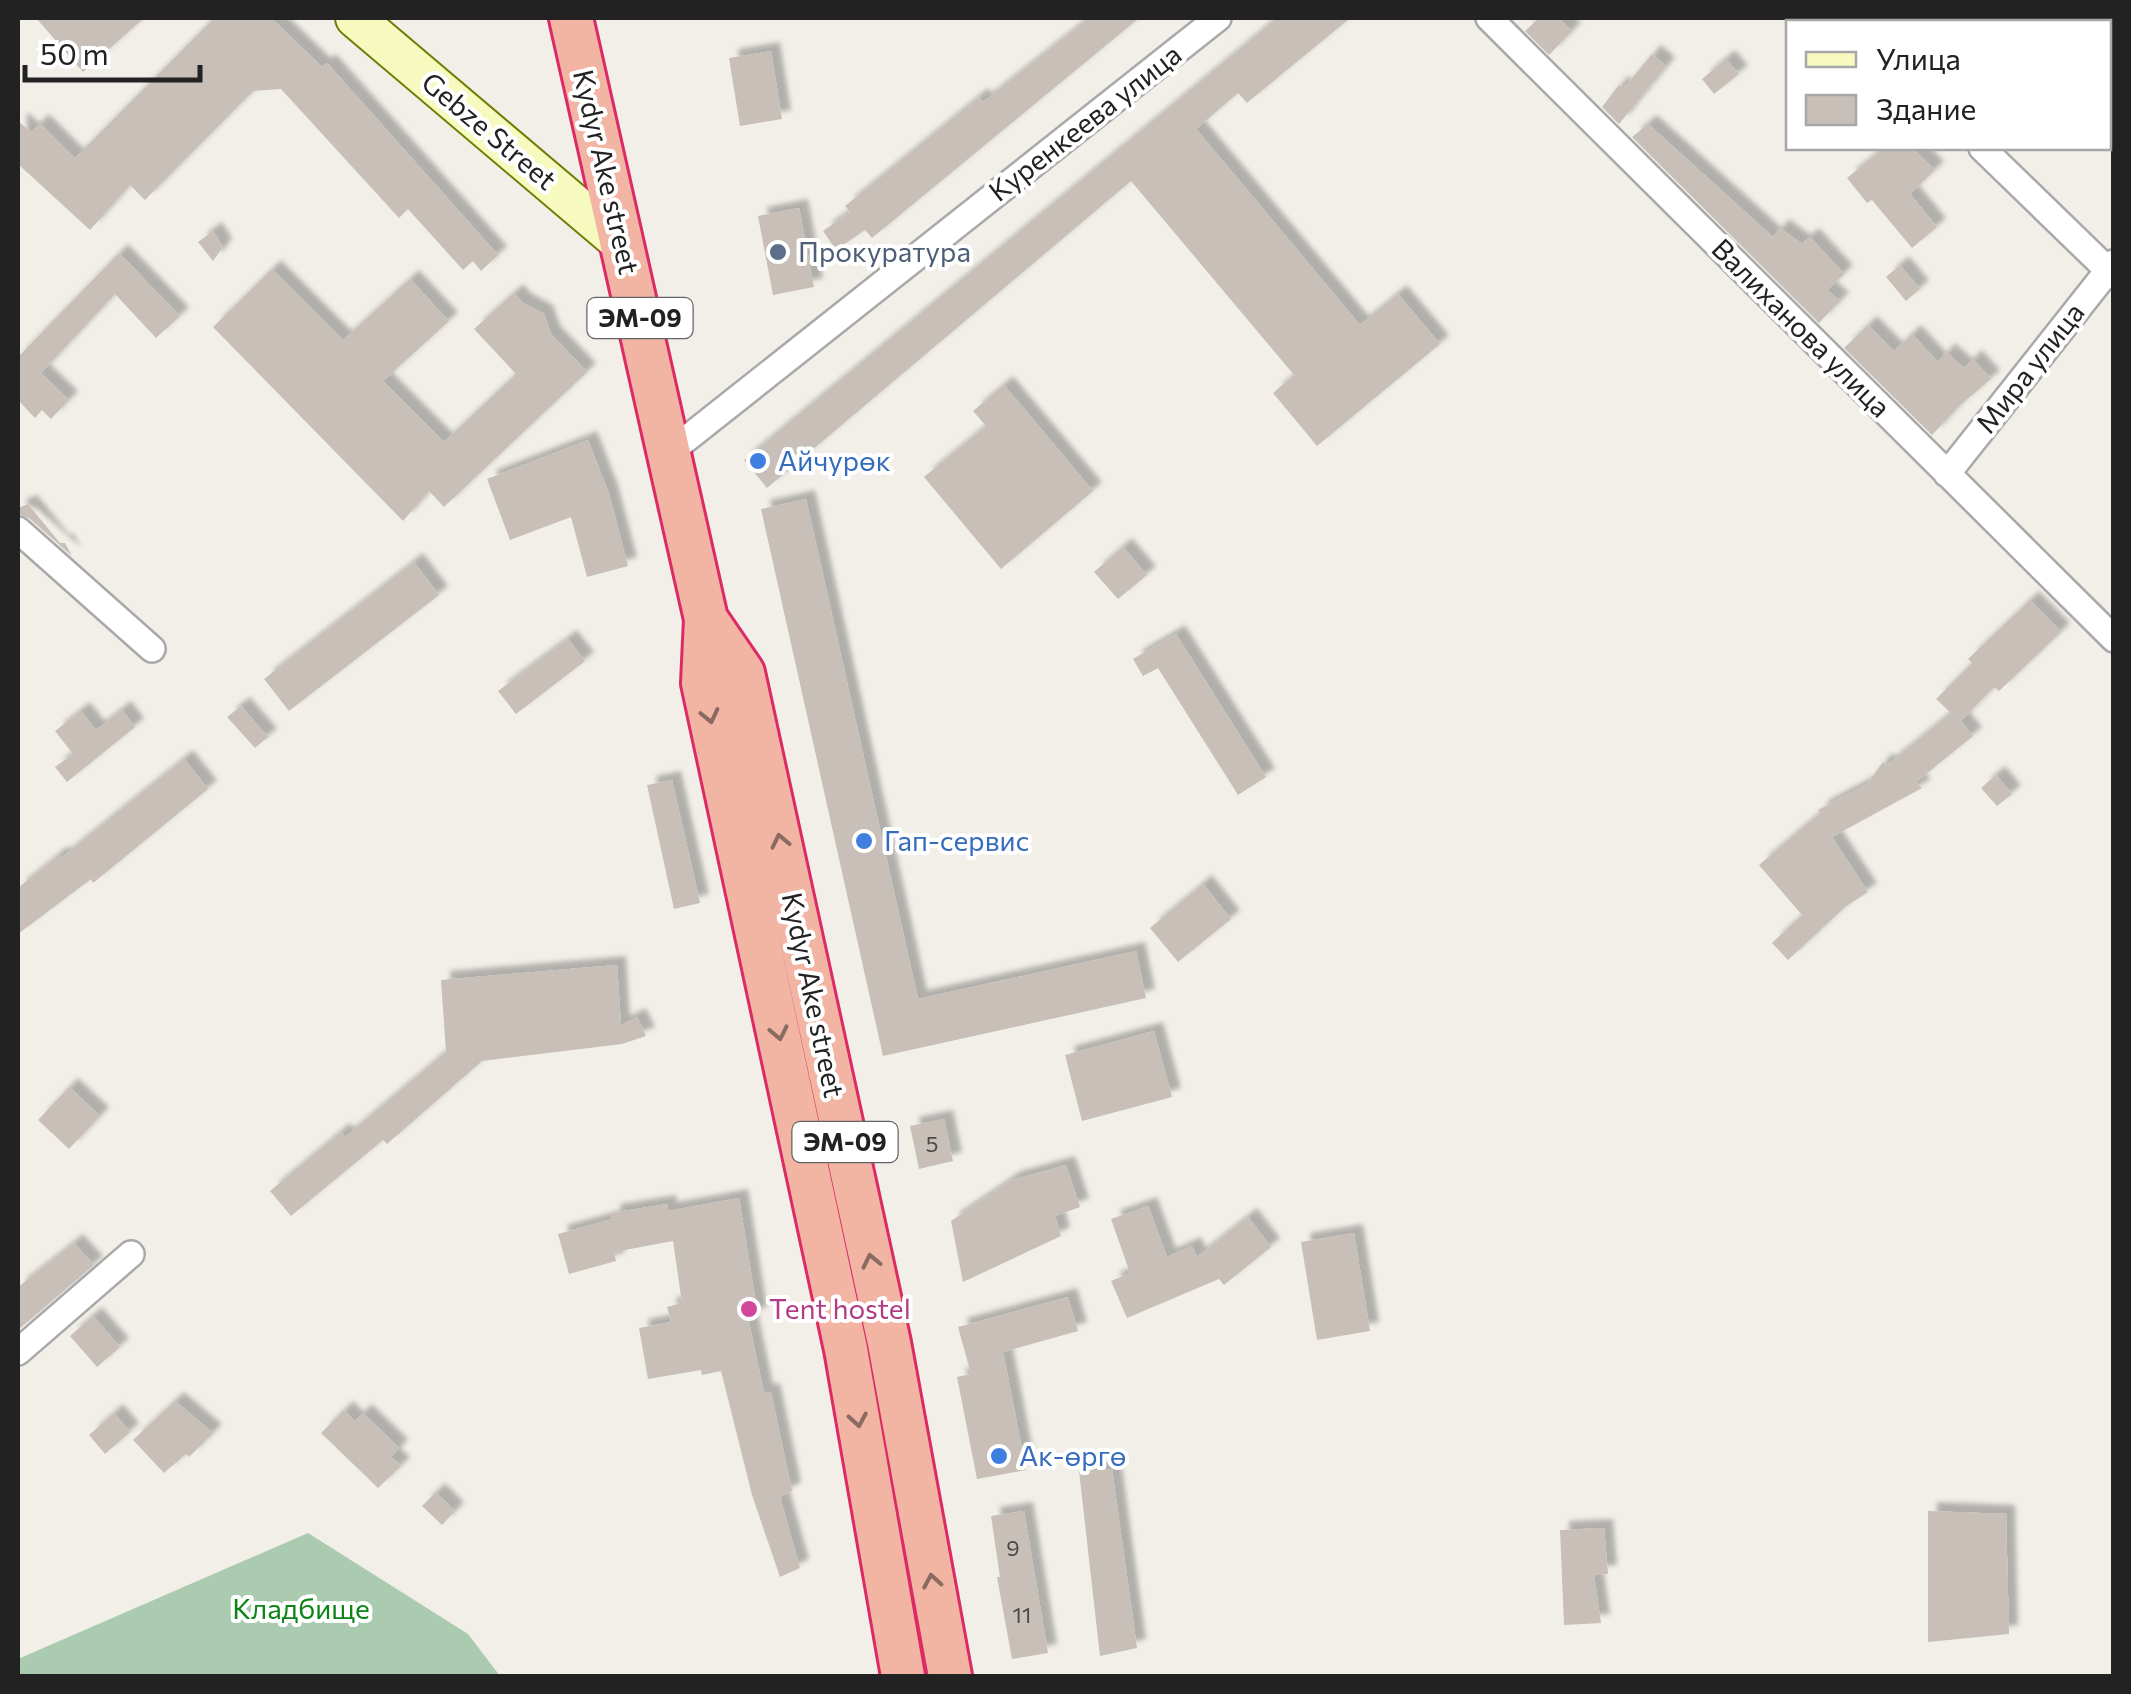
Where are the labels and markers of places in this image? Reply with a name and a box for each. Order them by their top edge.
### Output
place label: Прокуратура [798,234,971,268]
marker: Прокуратура [767,241,789,263]
place label: Айчурөк [778,443,891,477]
marker: Айчурөк [747,450,769,472]
place label: Гап-сервис [884,823,1029,857]
marker: Гап-сервис [853,830,875,852]
place label: Tent hostel [769,1291,911,1325]
marker: Tent hostel [738,1298,760,1320]
place label: Ак-өргө [1019,1438,1126,1472]
marker: Ак-өргө [988,1445,1010,1467]

